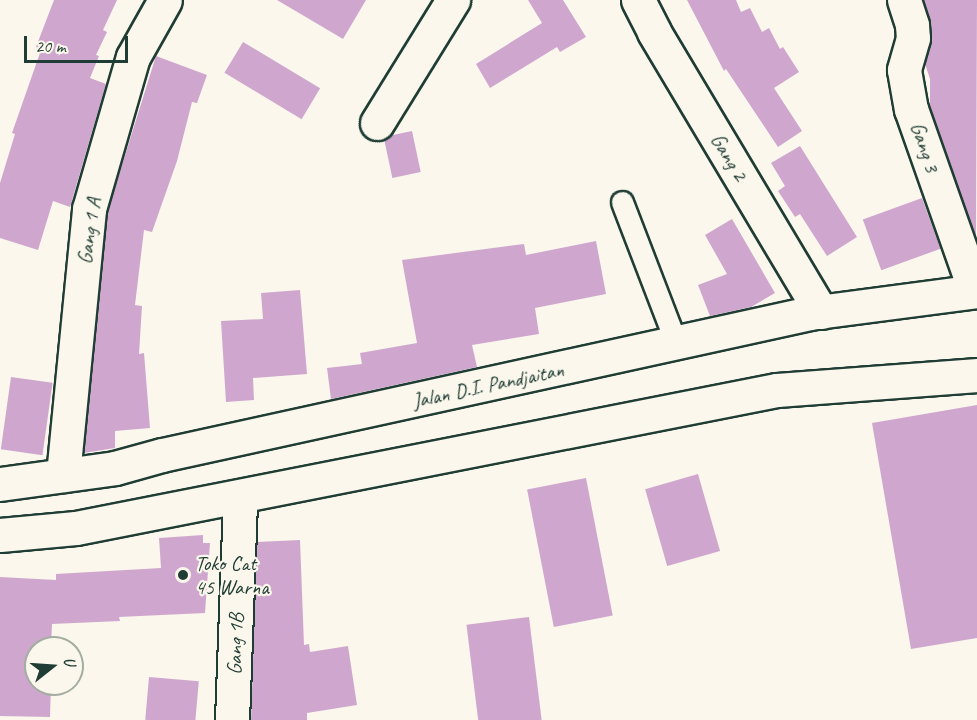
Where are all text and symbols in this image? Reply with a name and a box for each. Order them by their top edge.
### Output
scale bar [27,24,130,62]
text: 20 m [35,35,66,57]
street label: Gang 3 [905,119,945,175]
street label: Gang 2 [705,129,753,185]
street label: Gang 1 A [72,196,106,266]
street label: Jalan D.I. Pandjaitan [410,357,566,413]
place label: Toko Cat 45 Warna [195,550,269,600]
marker: Toko Cat 45 Warna [176,568,190,582]
street label: Gang 1B [221,613,249,675]
north arrow [24,636,84,696]
text: U [59,655,80,668]

